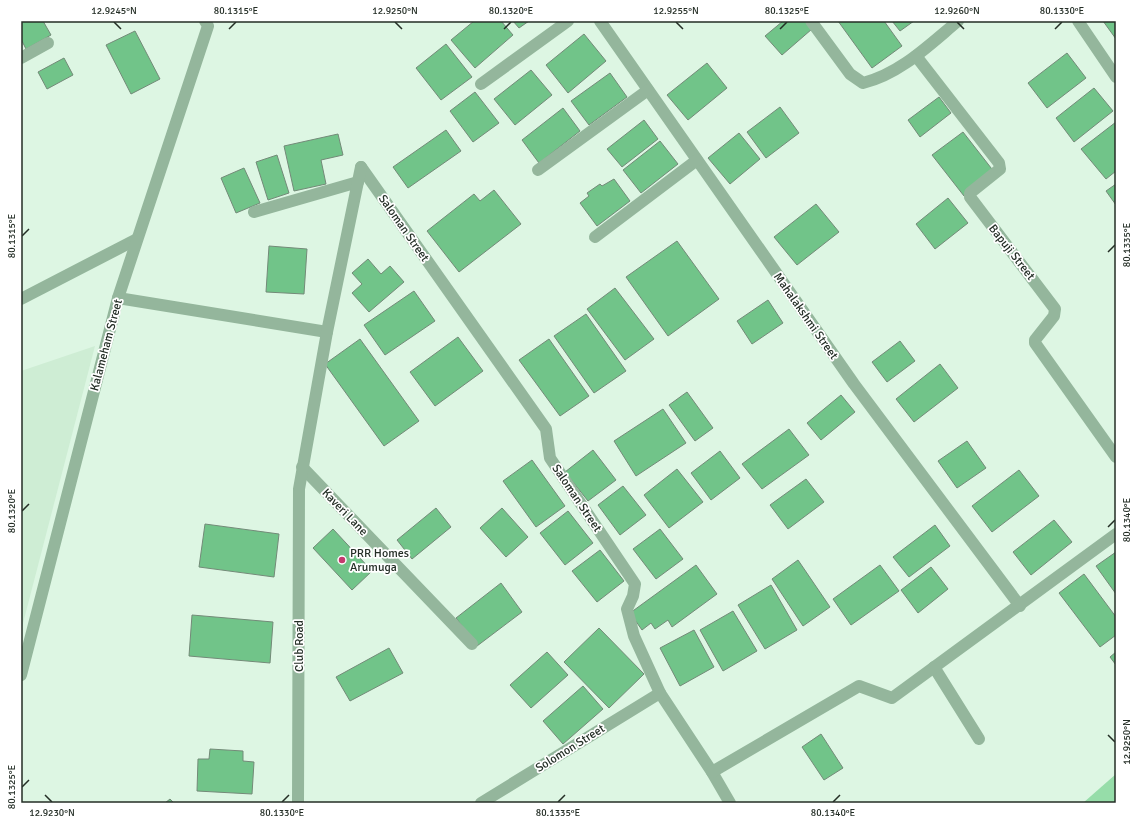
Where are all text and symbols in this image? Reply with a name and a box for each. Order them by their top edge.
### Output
text: 12.9245°N [91,5,137,17]
text: 80.1315°E [214,5,259,17]
text: 12.9250°N [372,5,418,17]
text: 80.1320°E [489,5,534,17]
text: 12.9255°N [653,5,699,17]
text: 80.1325°E [765,5,810,17]
text: 12.9260°N [934,5,980,17]
text: 80.1330°E [1040,5,1085,17]
street label: Saloman Street [375,192,432,265]
text: 80.1315°E [6,213,18,258]
street label: Bapuji Street [985,221,1038,283]
text: 80.1335°E [1121,222,1133,267]
street label: Mahalakshmi Street [770,270,841,363]
street label: Kalameham Street [87,298,126,393]
street label: Saloman Street [548,462,605,535]
street label: Kaveri Lane [319,486,371,539]
text: 80.1320°E [6,488,18,533]
text: 80.1340°E [1121,497,1133,542]
place label: PRR Homes Arumuga [350,546,409,575]
marker: PRR Homes Arumuga [337,555,347,565]
street label: Club Road [292,620,307,672]
text: 12.9250°N [1121,719,1133,765]
street label: Solomon Street [533,721,608,776]
text: 80.1325°E [6,764,18,809]
text: 12.9230°N [29,807,75,819]
text: 80.1330°E [260,807,305,819]
text: 80.1335°E [536,807,581,819]
text: 80.1340°E [811,807,856,819]

